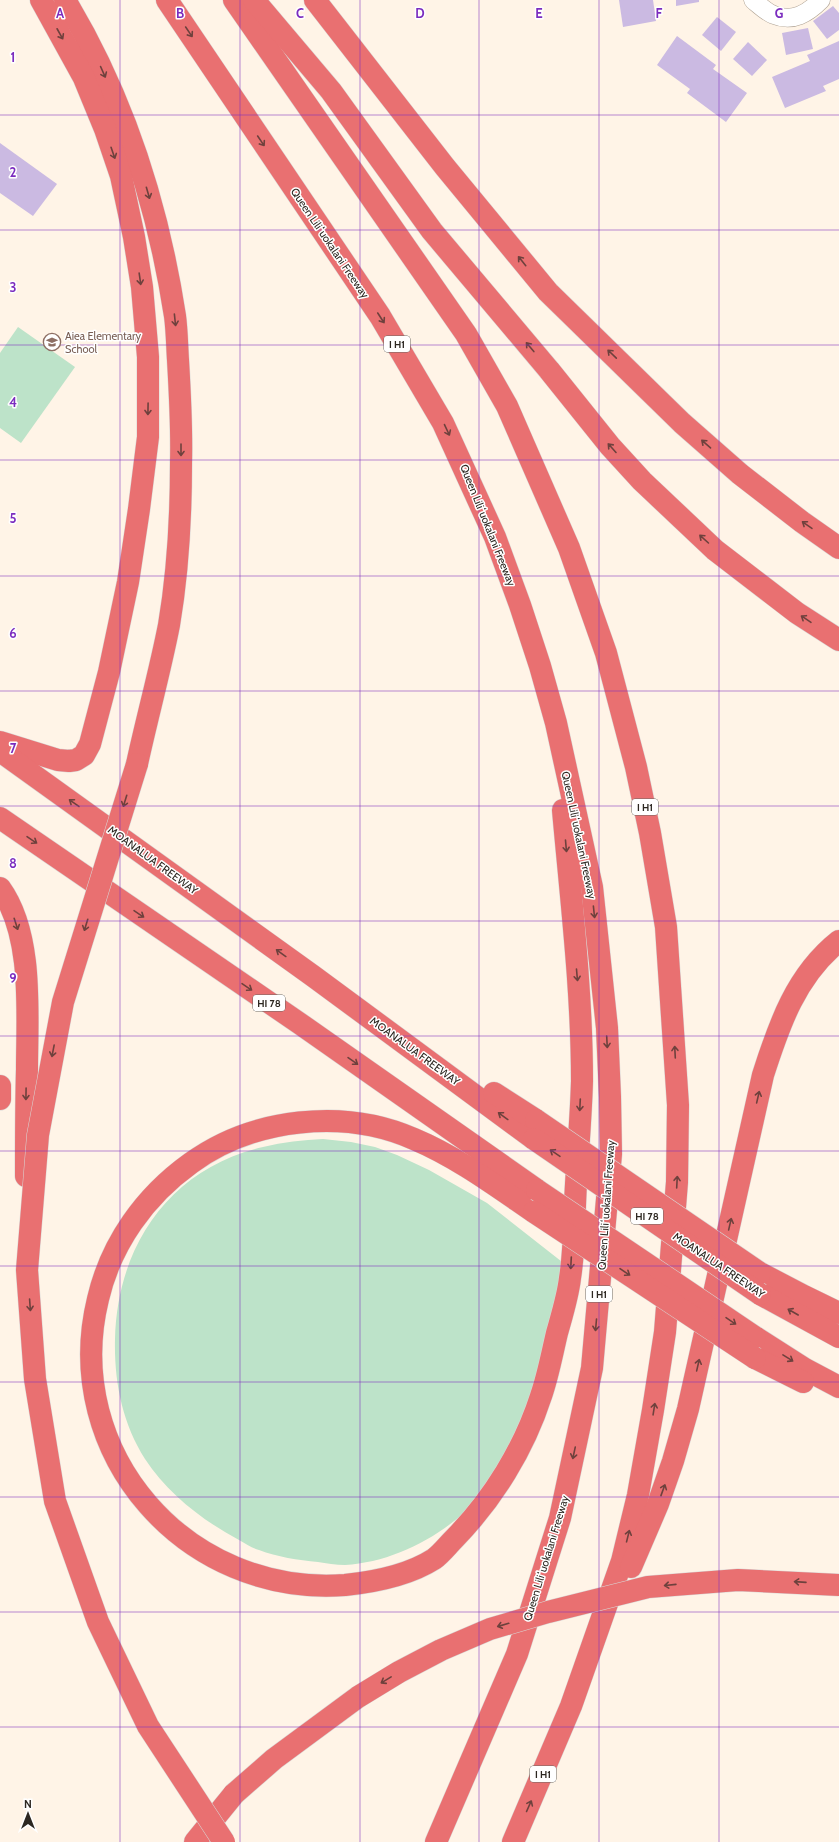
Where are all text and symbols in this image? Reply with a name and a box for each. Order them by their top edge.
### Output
text: A [56,5,65,21]
text: B [176,5,184,21]
text: C [296,5,304,21]
text: D [415,5,425,21]
text: E [535,5,543,21]
text: F [656,5,663,21]
text: G [775,5,784,21]
one-way arrow [185,27,193,38]
one-way arrow [57,28,64,40]
text: 1 [11,49,15,65]
one-way arrow [100,65,107,77]
one-way arrow [257,135,265,146]
one-way arrow [109,146,117,158]
text: 2 [10,164,17,180]
street label: Queen Liliʻuokalani Freeway [288,185,372,301]
one-way arrow [145,187,152,200]
one-way arrow [517,255,526,266]
one-way arrow [136,273,144,286]
text: 3 [9,279,17,295]
one-way arrow [377,312,385,323]
one-way arrow [171,313,179,326]
place label: Aiea Elementary School [65,329,142,356]
school or university icon: Aiea Elementary School [42,332,62,352]
road number: I H1 [384,336,410,352]
one-way arrow [525,342,534,352]
one-way arrow [606,350,617,359]
text: 4 [9,394,17,410]
one-way arrow [144,402,152,415]
one-way arrow [444,424,451,436]
one-way arrow [701,439,711,449]
one-way arrow [607,442,616,453]
one-way arrow [177,443,185,456]
street label: Queen Liliʻuokalani Freeway [457,462,519,588]
text: 5 [10,510,17,526]
one-way arrow [802,521,813,529]
one-way arrow [699,535,709,544]
one-way arrow [801,615,812,623]
text: 6 [9,625,17,641]
text: 7 [10,740,17,756]
street label: Queen Liliʻuokalani Freeway [559,770,599,901]
one-way arrow [121,794,128,807]
one-way arrow [69,799,80,807]
road number: I H1 [632,799,658,815]
street label: MOANALUA FREEWAY [105,823,201,898]
one-way arrow [26,836,37,844]
one-way arrow [563,839,570,852]
text: 8 [9,855,17,871]
one-way arrow [591,905,598,918]
one-way arrow [134,910,145,918]
one-way arrow [13,917,20,930]
one-way arrow [82,919,90,931]
one-way arrow [276,949,287,957]
one-way arrow [574,968,581,981]
text: 9 [9,970,17,986]
one-way arrow [241,983,252,991]
road number: HI 78 [253,995,285,1011]
street label: MOANALUA FREEWAY [367,1014,463,1089]
one-way arrow [604,1035,611,1048]
one-way arrow [49,1044,57,1057]
one-way arrow [671,1046,679,1059]
one-way arrow [348,1057,359,1065]
one-way arrow [22,1087,30,1100]
one-way arrow [755,1091,763,1104]
one-way arrow [577,1098,584,1111]
one-way arrow [498,1112,509,1120]
street label: Queen Liliʻuokalani Freeway [594,1139,618,1270]
one-way arrow [550,1149,561,1157]
one-way arrow [673,1176,680,1189]
road number: HI 78 [631,1208,663,1224]
one-way arrow [726,1218,734,1231]
street label: MOANALUA FREEWAY [670,1229,768,1301]
one-way arrow [568,1256,575,1269]
one-way arrow [619,1268,630,1276]
road number: I H1 [586,1286,612,1302]
one-way arrow [26,1298,33,1311]
one-way arrow [787,1307,799,1315]
one-way arrow [725,1317,736,1325]
one-way arrow [592,1318,599,1331]
one-way arrow [782,1354,793,1362]
one-way arrow [695,1359,703,1372]
one-way arrow [650,1403,658,1416]
one-way arrow [570,1446,578,1459]
one-way arrow [660,1484,668,1496]
street label: Queen Liliʻuokalani Freeway [520,1493,572,1622]
one-way arrow [624,1530,632,1543]
one-way arrow [794,1579,807,1586]
one-way arrow [664,1581,677,1589]
one-way arrow [497,1622,510,1629]
one-way arrow [380,1677,392,1685]
road number: I H1 [530,1766,556,1782]
north arrow [8,1794,48,1834]
text: N [24,1797,32,1811]
one-way arrow [526,1801,533,1813]

